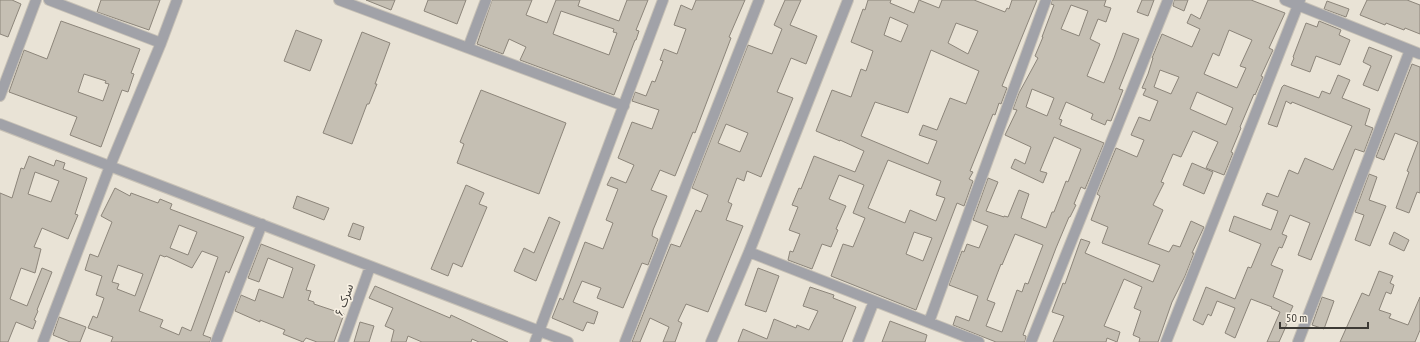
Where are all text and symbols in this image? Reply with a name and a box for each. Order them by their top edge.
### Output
street label: سرک ۶ [331,281,356,318]
scale bar [1280,304,1368,330]
text: 50 m [1286,310,1307,325]

